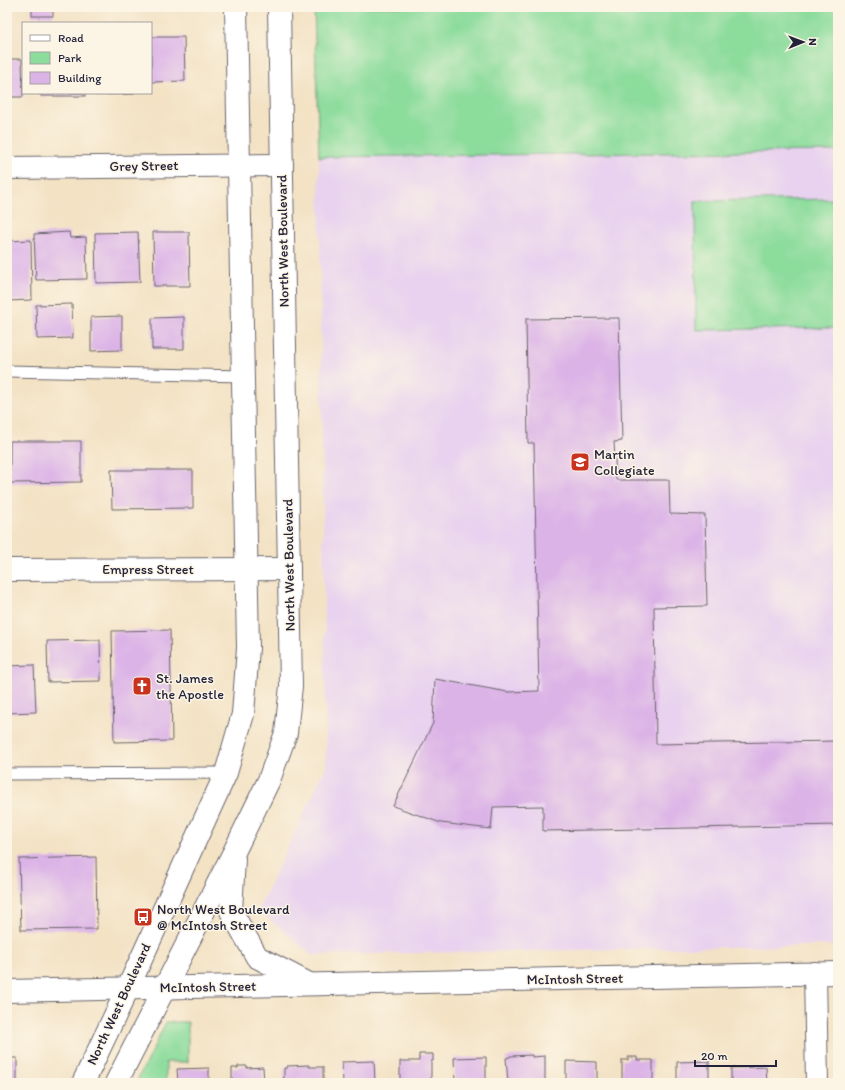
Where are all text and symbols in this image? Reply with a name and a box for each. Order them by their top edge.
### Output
legend [22,22,152,94]
north arrow [783,22,823,62]
text: Road [58,31,84,45]
text: N [806,38,819,46]
text: Park [58,51,82,65]
text: Building [58,71,102,85]
street label: Grey Street [109,157,179,175]
street label: North West Boulevard [273,174,293,307]
place label: Martin Collegiate [594,446,655,479]
school or university icon: Martin Collegiate [569,451,591,473]
street label: North West Boulevard [279,498,299,631]
street label: Empress Street [102,561,194,578]
place label: St. James the Apostle [156,670,224,703]
church icon: St. James the Apostle [131,675,153,697]
place label: North West Boulevard @ McIntosh Street [157,901,290,934]
bus stop icon: North West Boulevard @ McIntosh Street [132,906,154,928]
street label: North West Boulevard [83,940,155,1068]
street label: McIntosh Street [527,970,623,988]
street label: McIntosh Street [160,978,256,996]
scale bar [695,1042,776,1068]
text: 20 m [701,1049,728,1063]

